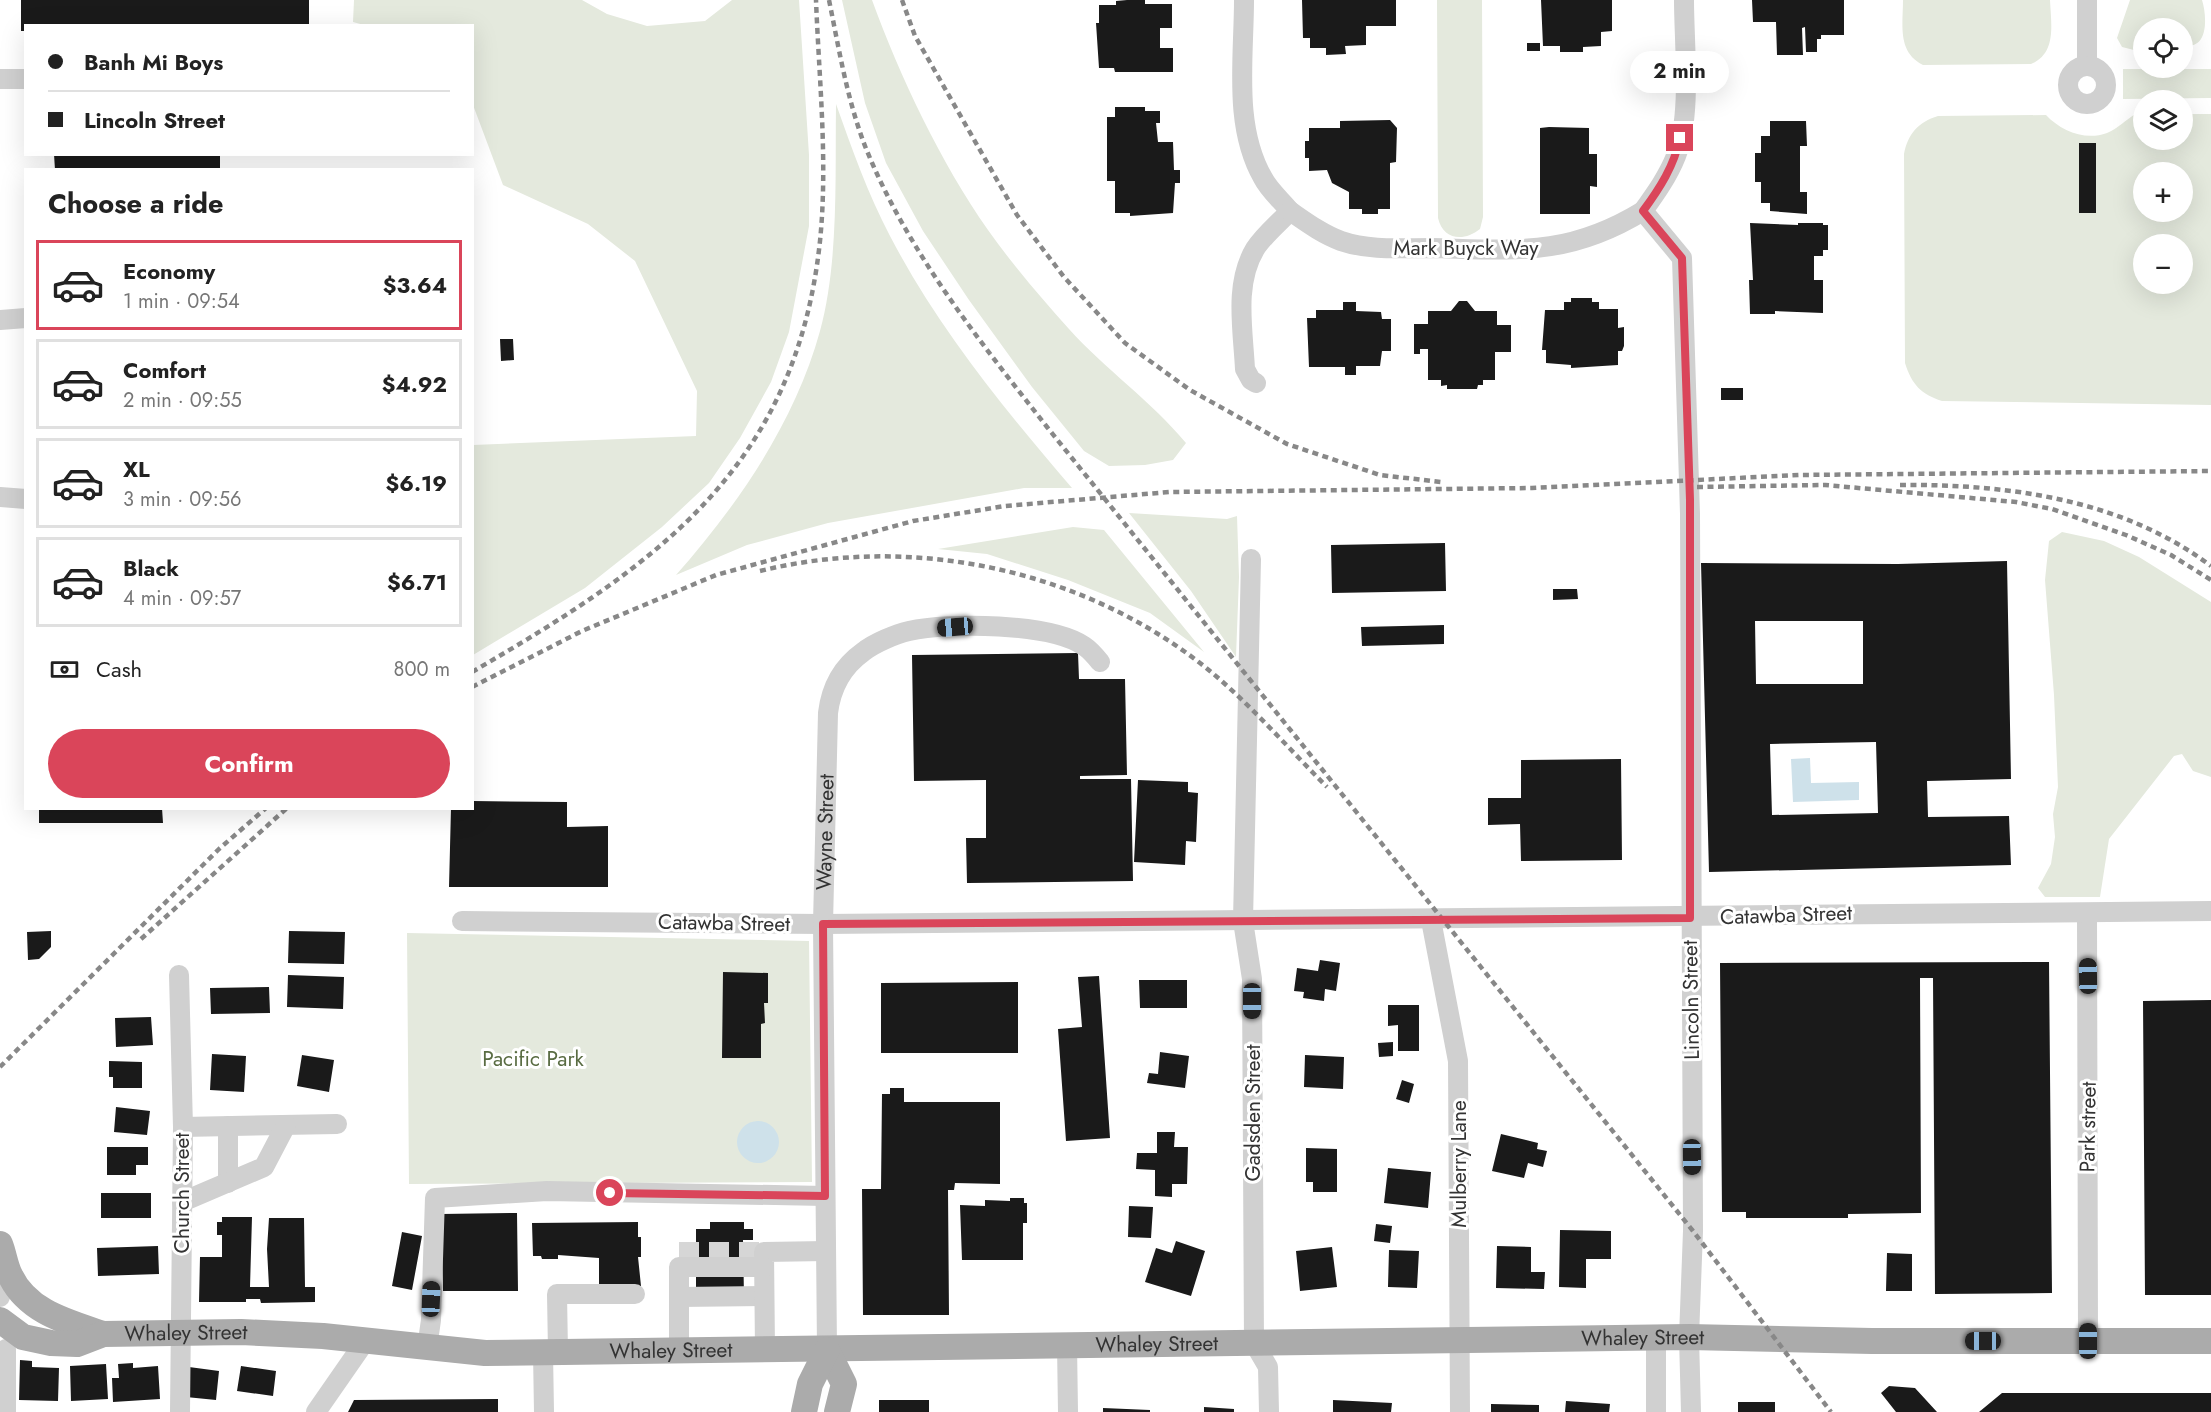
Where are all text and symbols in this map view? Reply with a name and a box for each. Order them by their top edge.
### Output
map controls [2133,18,2193,294]
button: locate [2133,18,2193,78]
text: Banh Mi Boys [84,46,223,78]
callout: 2 min [1630,51,1730,93]
text: 2 min [1653,57,1706,86]
button: layers [2133,90,2193,150]
text: Lincoln Street [84,104,225,136]
route end [1666,124,1693,151]
button: + [2133,162,2193,222]
text: Choose a ride [48,184,223,223]
street label: Mark Buyck Way [1393,233,1539,263]
button: − [2133,234,2193,294]
text: Economy [123,255,215,287]
icon: car [51,258,105,312]
text: $3.64 [383,269,447,301]
text: 1 min · 09:54 [123,287,240,316]
text: Comfort [123,354,206,386]
icon: car [51,357,105,411]
text: $4.92 [382,368,447,400]
text: 2 min · 09:55 [123,386,242,415]
text: XL [123,453,150,485]
icon: car [51,456,105,510]
text: $6.19 [386,467,447,499]
text: 3 min · 09:56 [123,485,242,514]
text: Black [123,552,179,584]
icon: car [51,555,105,609]
text: $6.71 [387,566,447,598]
text: 4 min · 09:57 [123,584,241,613]
car [936,616,974,638]
icon: cash [48,653,81,686]
text: Cash [96,653,142,685]
text: 800 m [393,655,450,684]
button: Confirm [48,729,450,798]
street label: Wayne Street [809,774,842,891]
street label: Catawba Street [1719,898,1853,932]
street label: Catawba Street [658,907,790,939]
street label: Lincoln Street [1675,940,1707,1060]
car [2079,958,2097,994]
car [1243,983,1261,1019]
park label: Pacific Park [482,1044,585,1074]
street label: Gadsden Street [1238,1044,1268,1182]
street label: Park street [2072,1081,2104,1173]
street label: Mulberry Lane [1444,1100,1474,1228]
street label: Church Street [167,1133,197,1253]
car [1683,1139,1701,1175]
route start [596,1179,623,1206]
car [421,1281,441,1317]
street label: Whaley Street [124,1317,248,1349]
street label: Whaley Street [1581,1322,1705,1353]
car [2079,1323,2097,1359]
street label: Whaley Street [1095,1328,1219,1360]
car [1965,1332,2001,1350]
street label: Whaley Street [609,1335,733,1366]

